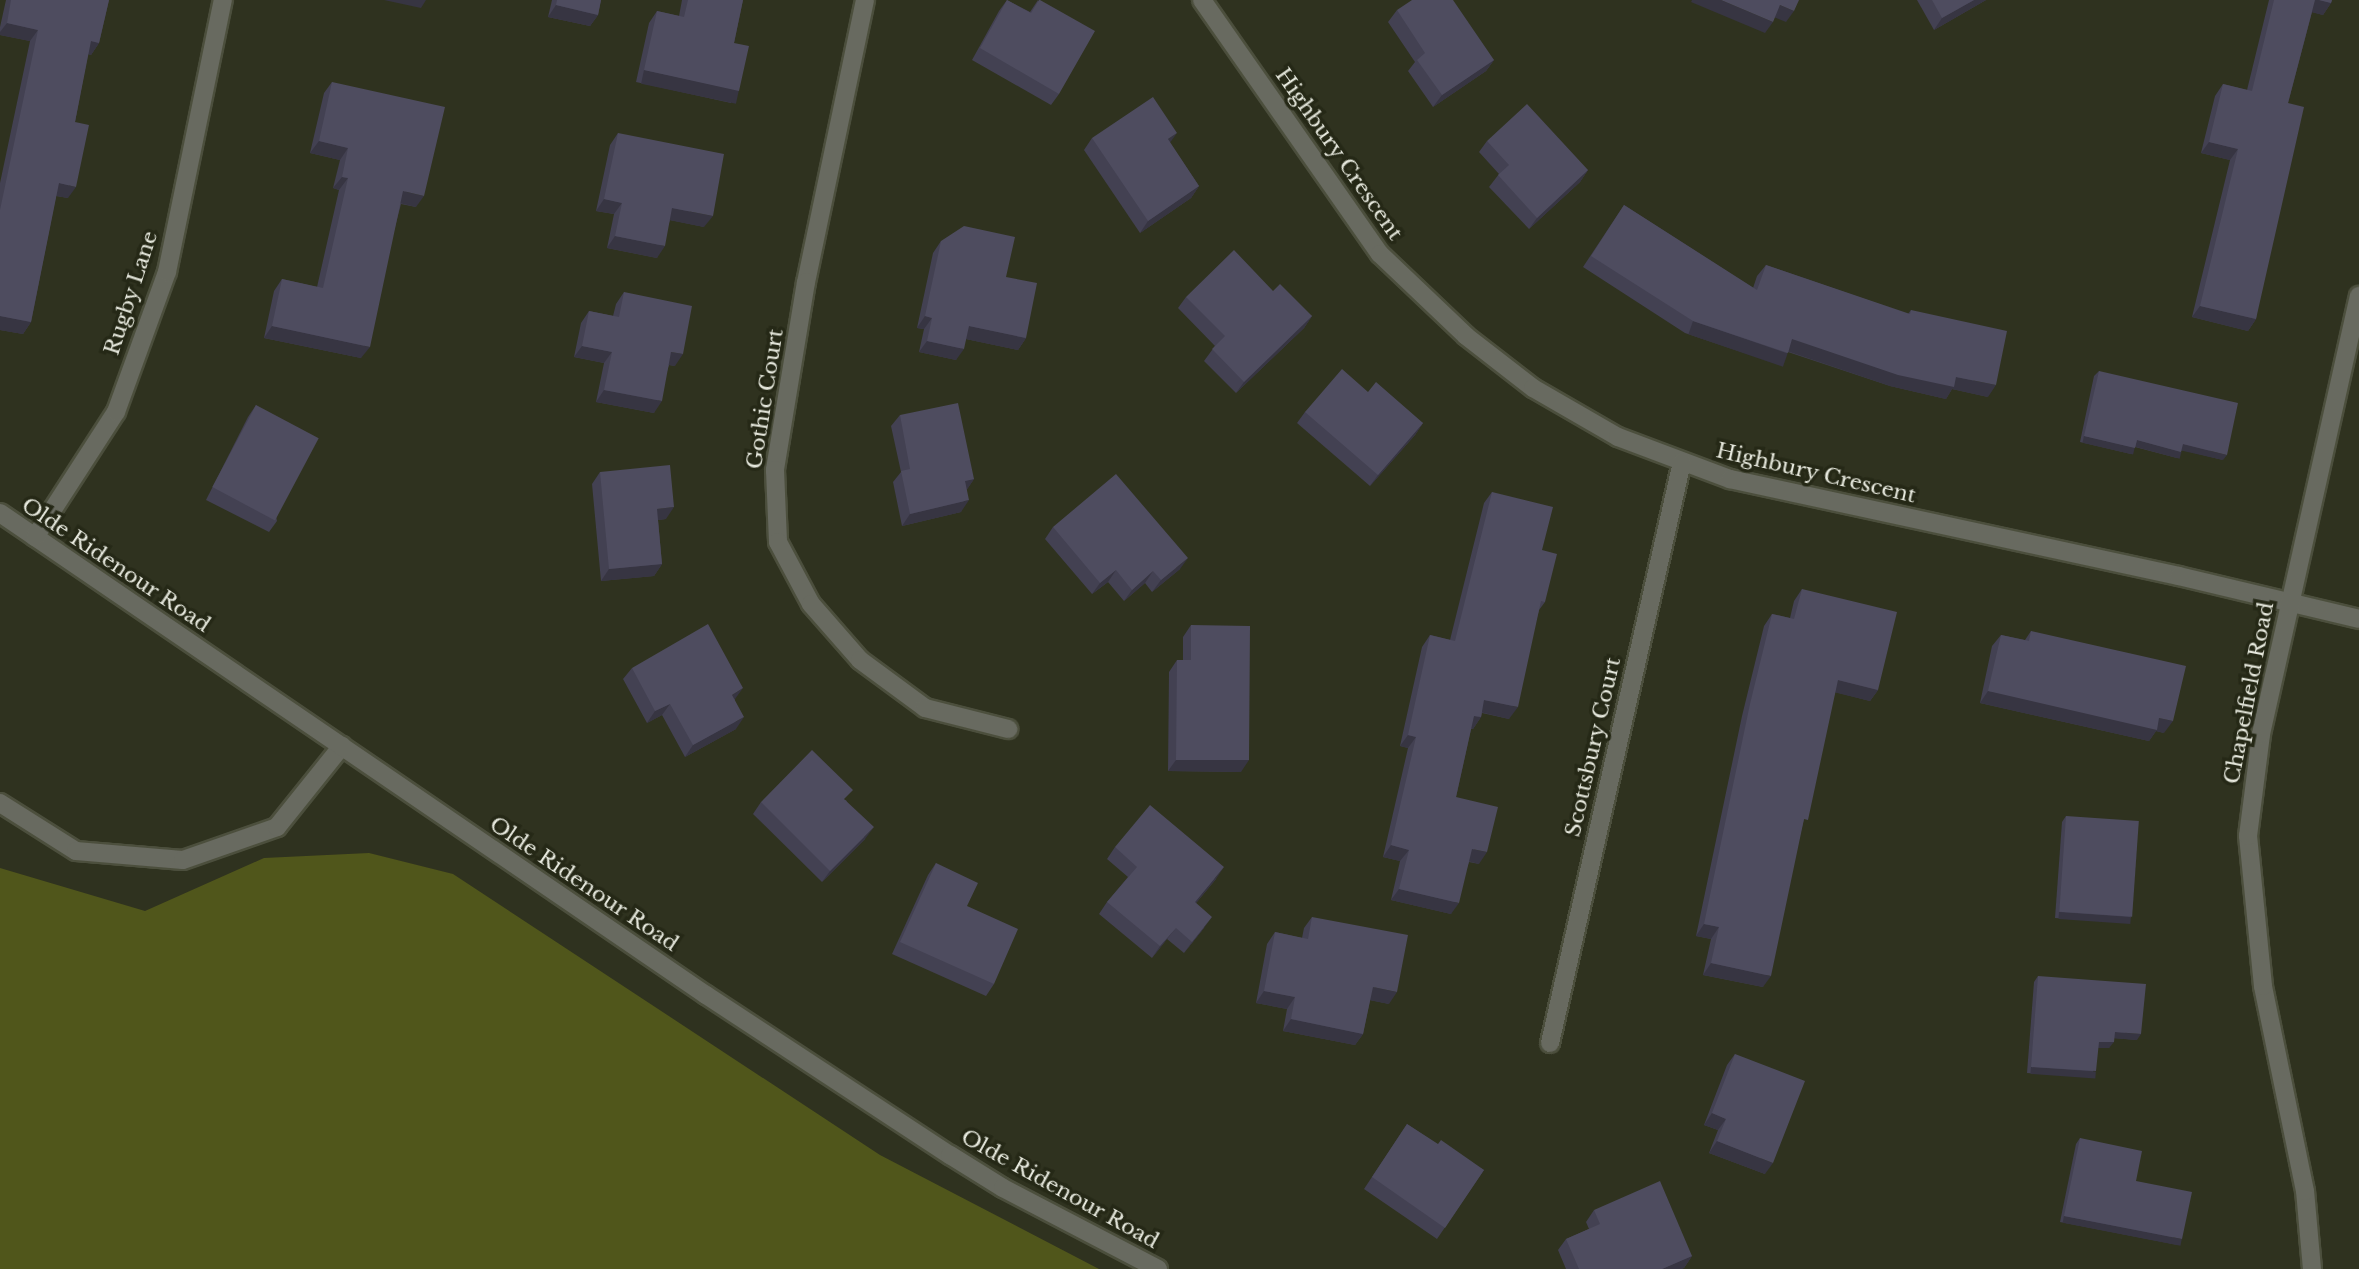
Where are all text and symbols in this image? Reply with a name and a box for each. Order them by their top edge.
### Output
street label: Highbury Crescent [1270,63,1408,245]
street label: Rugby Lane [99,228,163,358]
street label: Gothic Court [741,327,789,471]
street label: Highbury Crescent [1713,438,1919,508]
street label: Olde Ridenour Road [17,492,215,638]
street label: Chapelfield Road [2219,600,2279,786]
street label: Scottsbury Court [1560,655,1626,839]
street label: Olde Ridenour Road [485,811,683,957]
street label: Olde Ridenour Road [956,1124,1164,1254]

